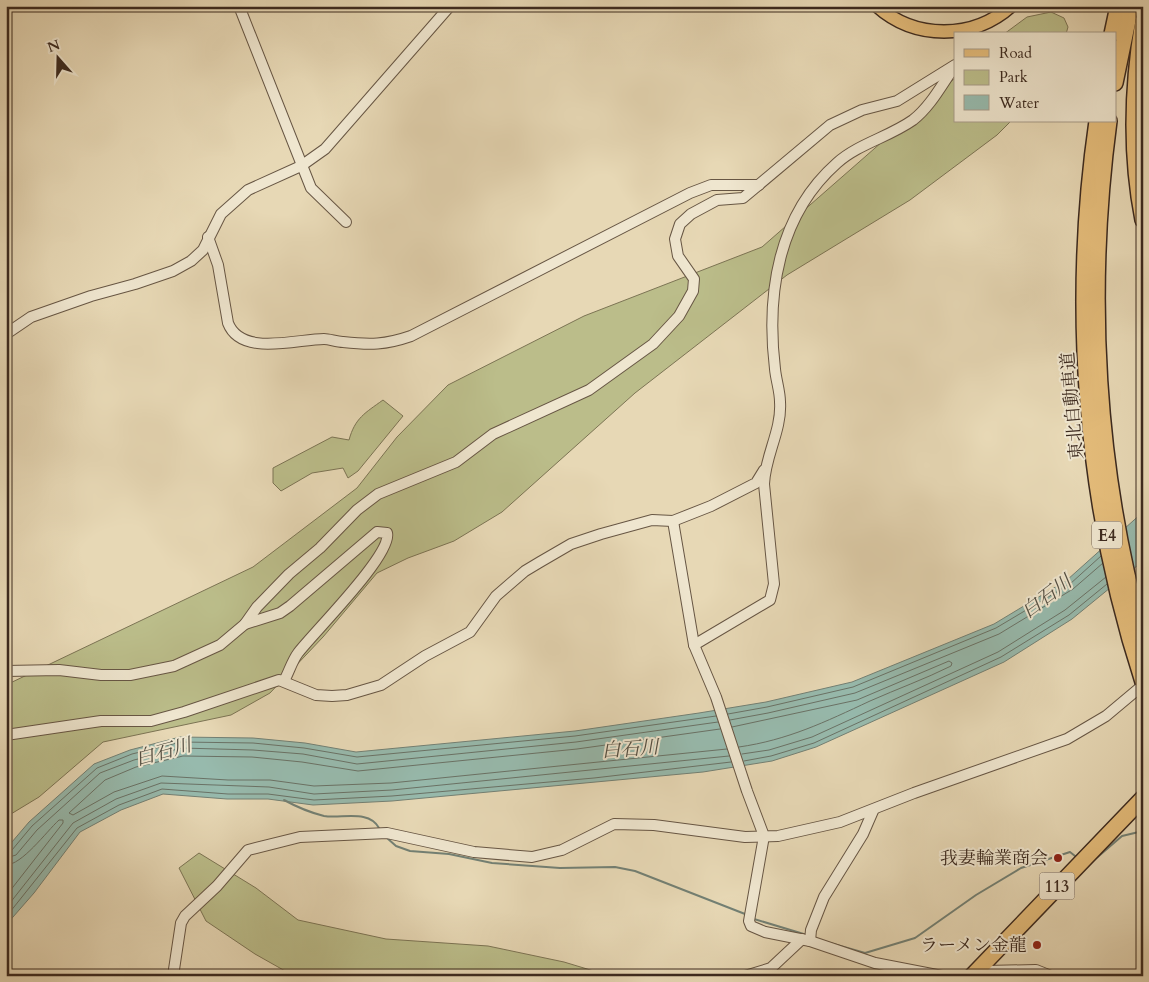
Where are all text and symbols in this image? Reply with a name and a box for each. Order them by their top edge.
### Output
north arrow [32,32,82,82]
legend [954,32,1116,122]
text: N [45,35,63,57]
text: Road [999,43,1032,63]
text: Park [999,67,1028,87]
text: Water [998,93,1040,113]
street label: 東北自動車道 [1055,351,1090,461]
road number: E4 [1092,522,1122,548]
water label: 白石川 [1016,568,1079,624]
water label: 白石川 [132,732,196,772]
water label: 白石川 [601,734,661,764]
place label: 我妻輪業商会 [940,846,1048,871]
marker: 我妻輪業商会 [1052,852,1064,864]
road number: 113 [1040,872,1074,899]
place label: ラーメン金龍 [920,933,1027,958]
marker: ラーメン金龍 [1031,939,1043,951]

